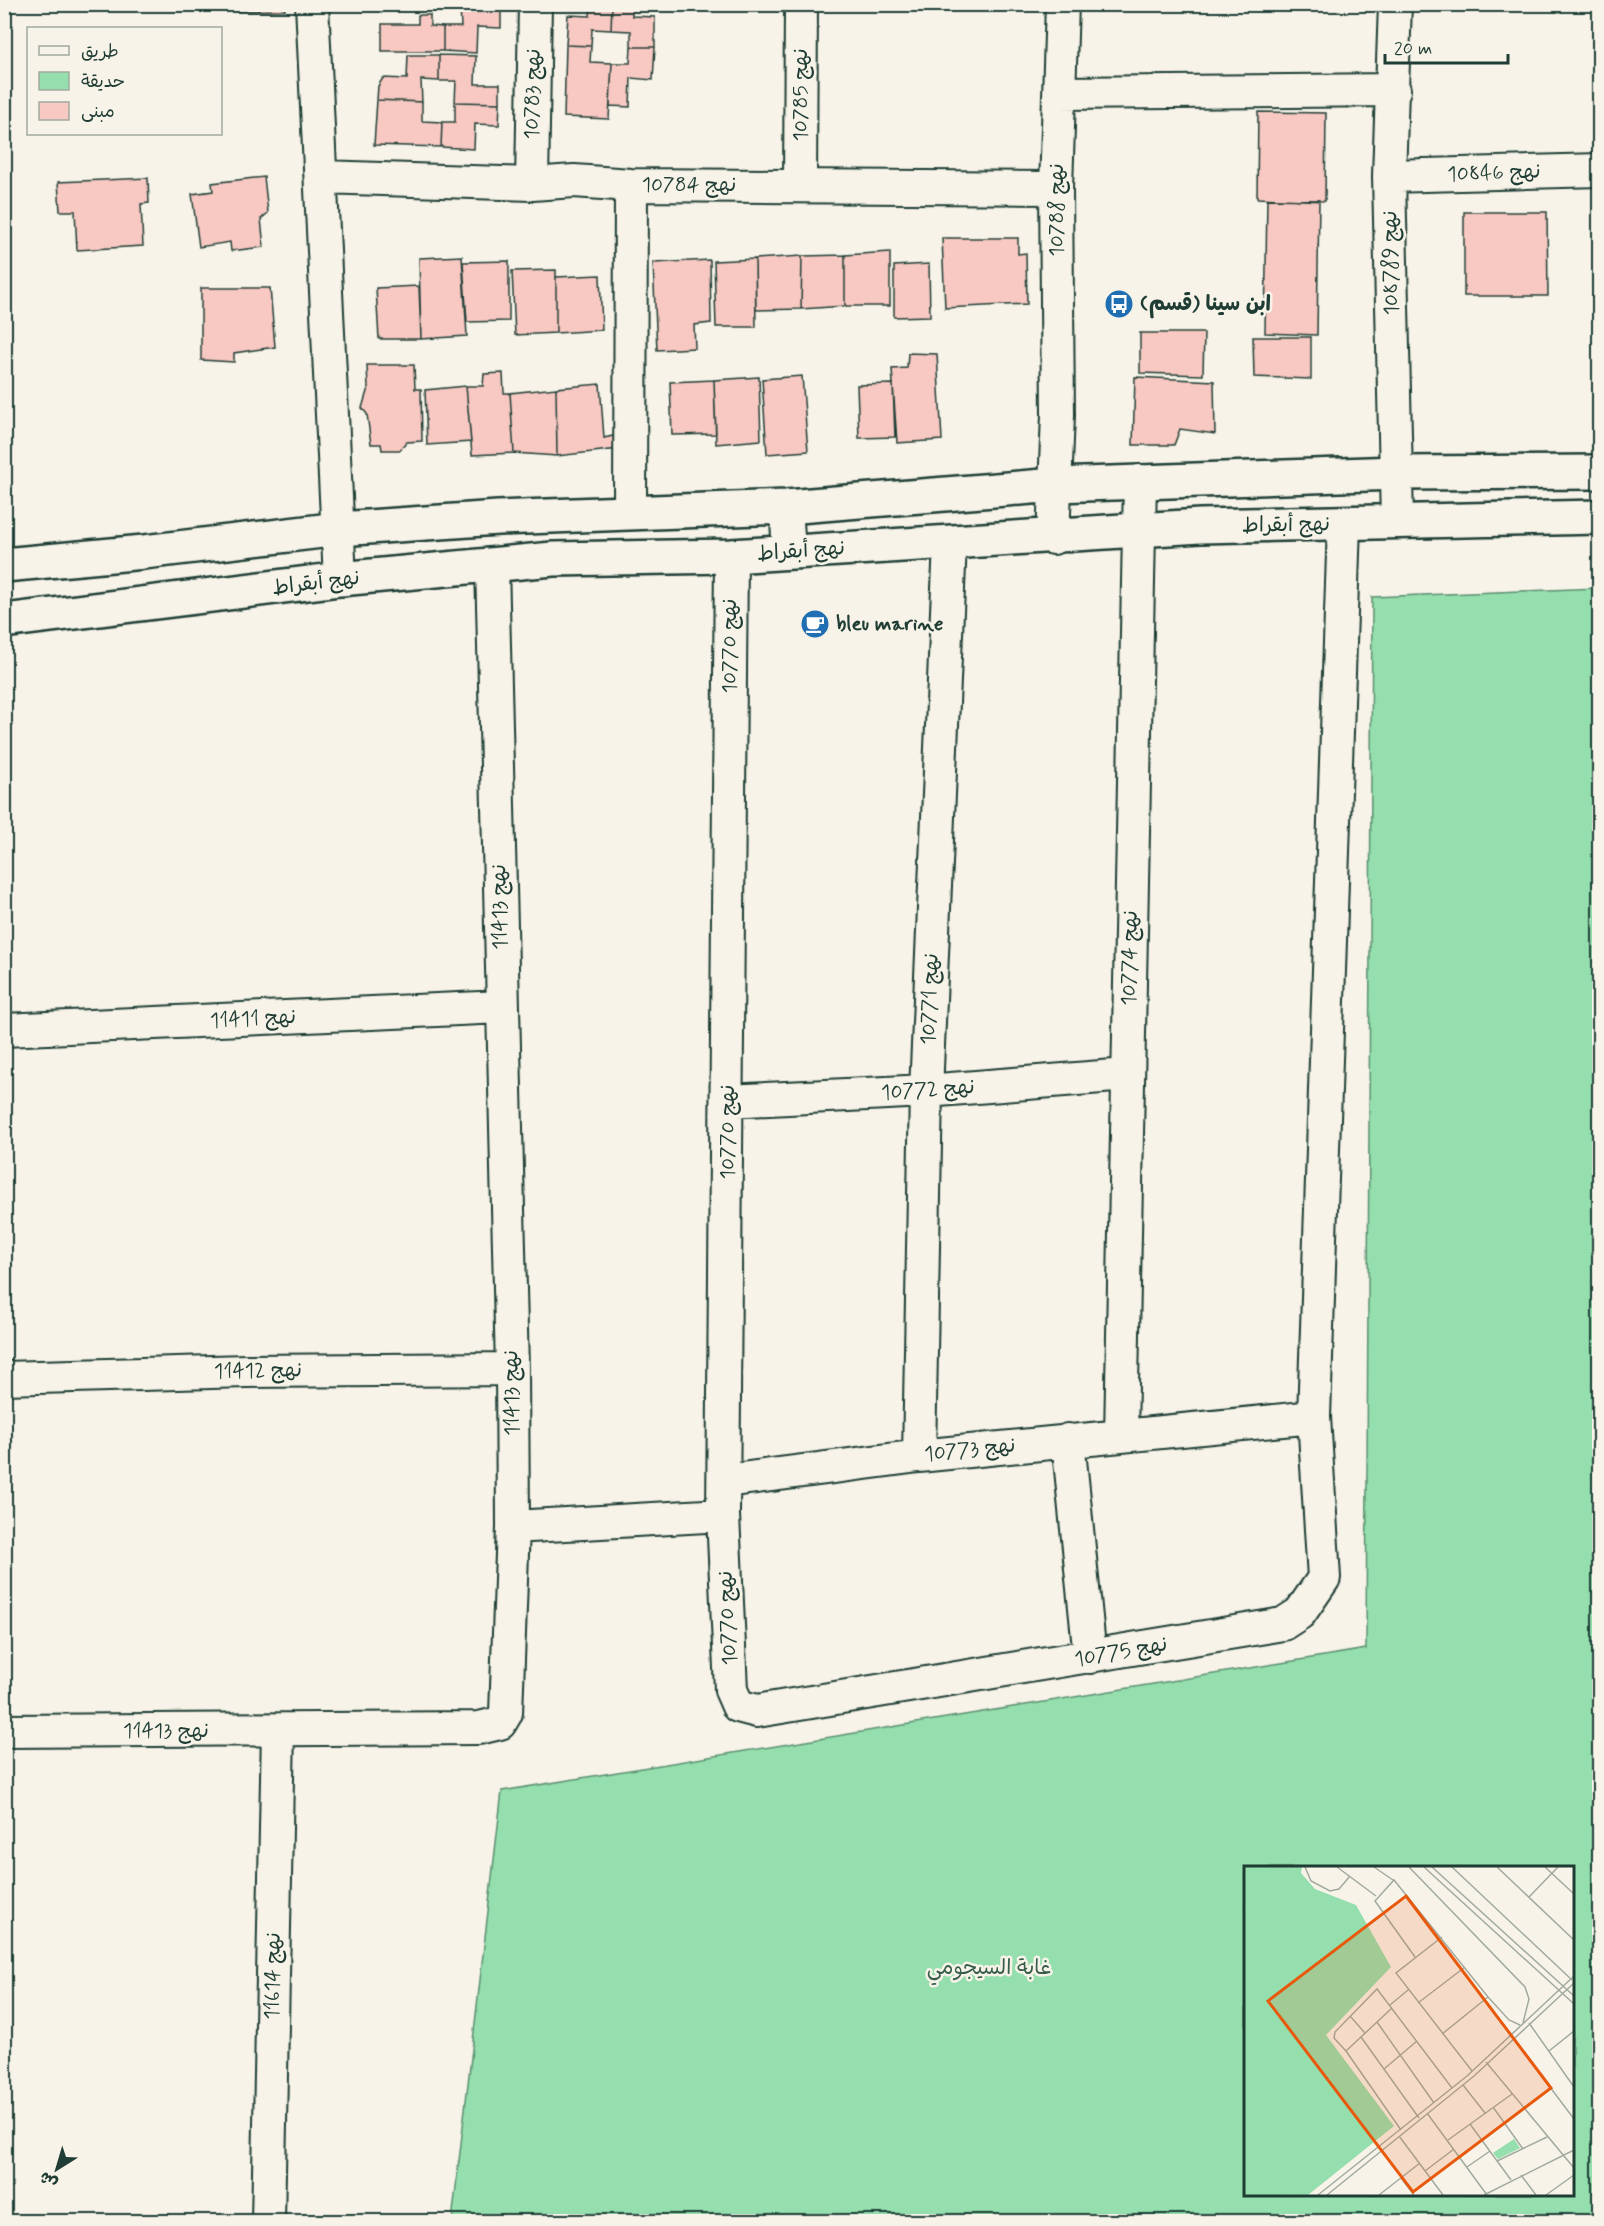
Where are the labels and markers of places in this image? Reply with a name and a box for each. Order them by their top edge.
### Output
bus stop icon: (ابن سينا (قسم [1103,288,1135,320]
place label: (ابن سينا (قسم [1140,290,1271,319]
cafe icon: bleu marine [799,608,831,640]
place label: bleu marine [836,610,943,638]

